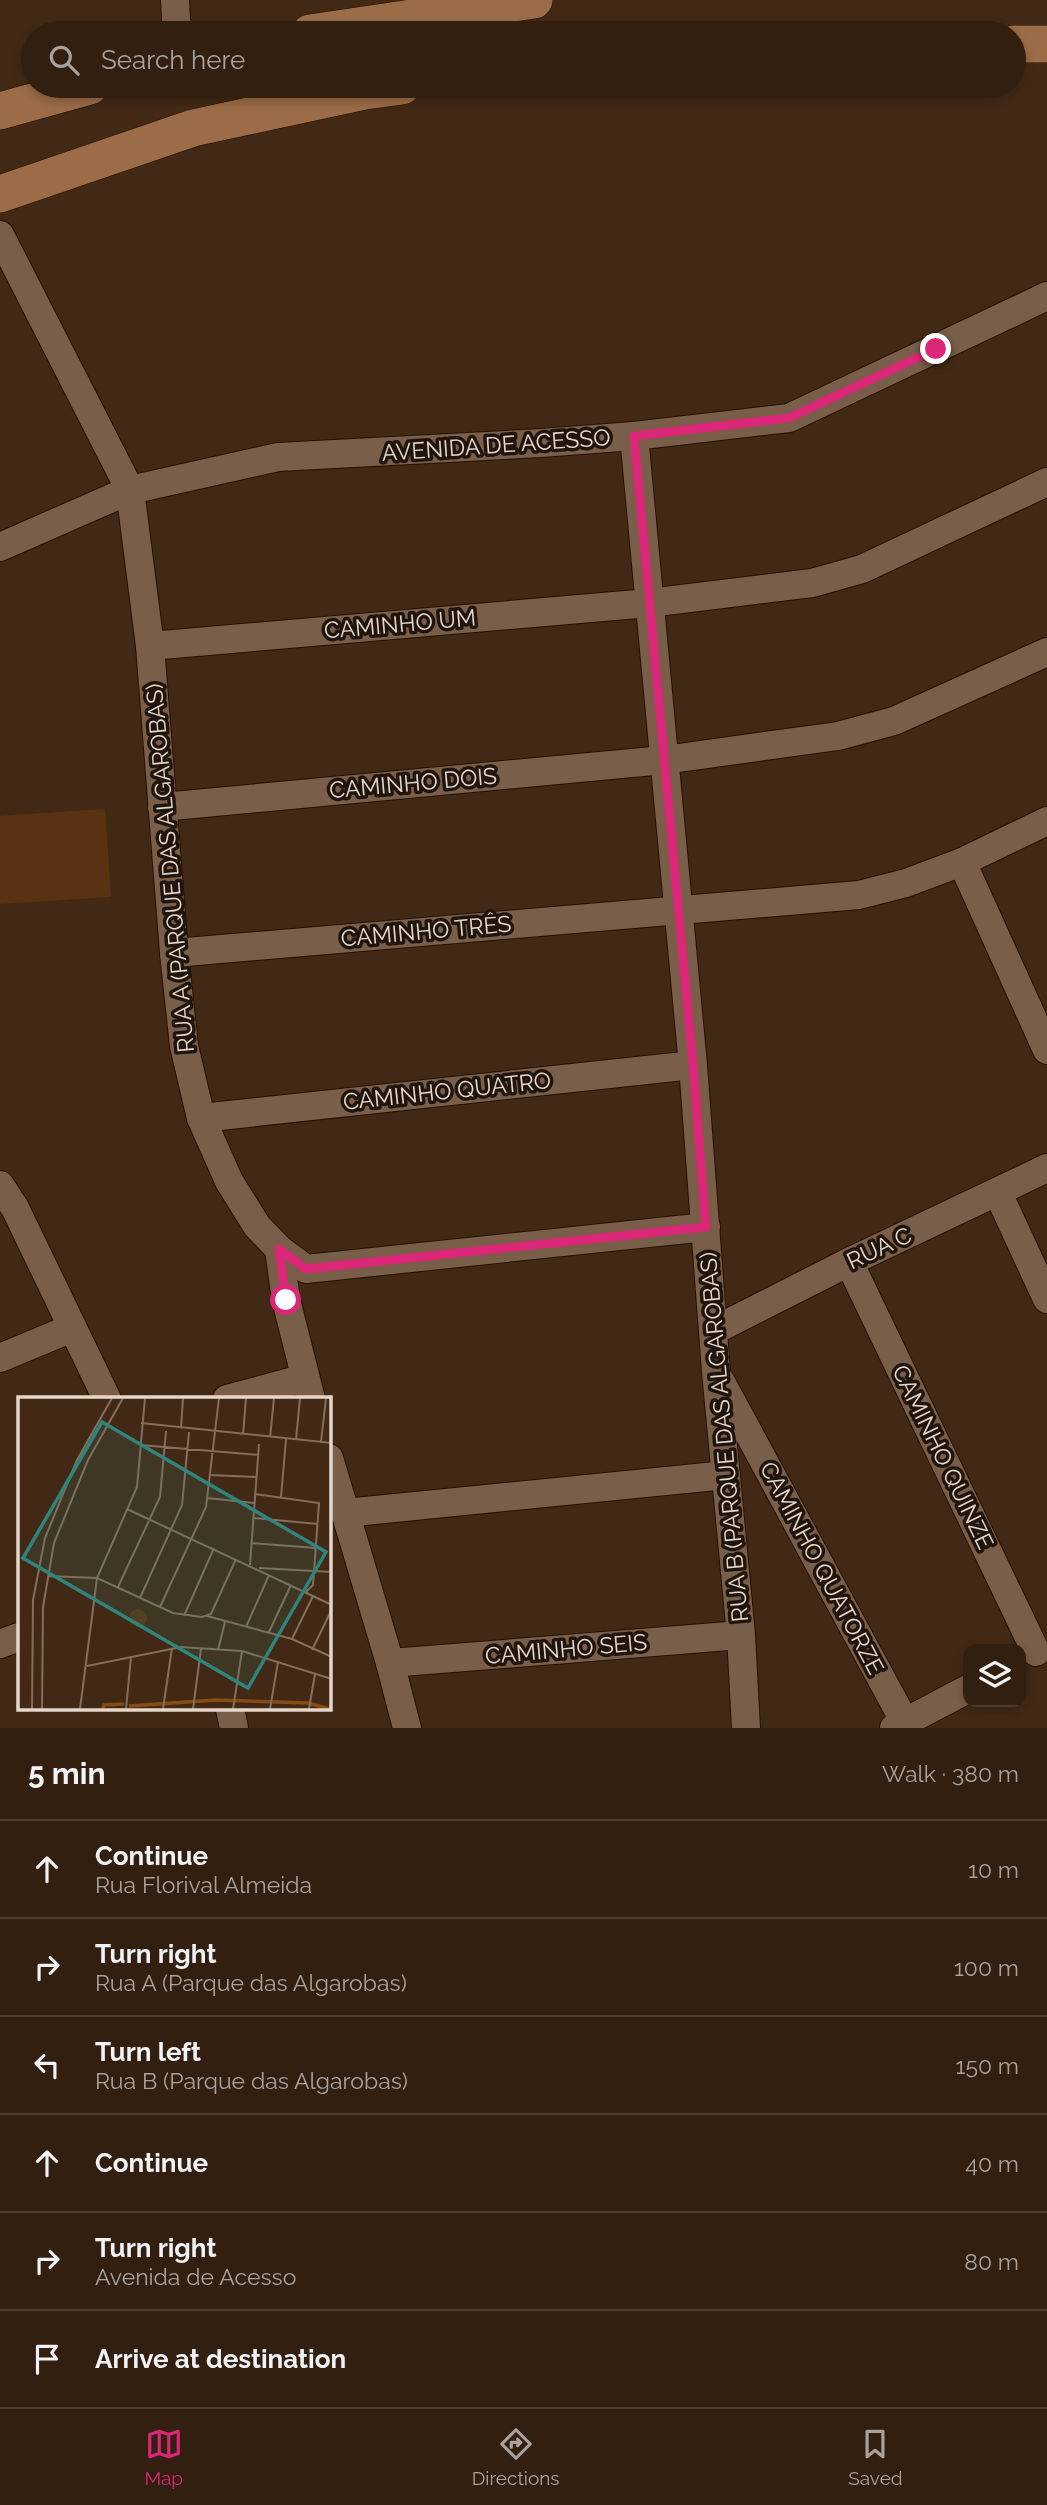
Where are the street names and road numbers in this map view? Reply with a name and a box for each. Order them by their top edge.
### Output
street label: AVENIDA DE ACESSO [381,423,611,466]
street label: CAMINHO UM [323,603,477,644]
street label: RUA A (PARQUE DAS ALGAROBAS) [140,683,199,1054]
street label: CAMINHO DOIS [328,762,498,803]
street label: CAMINHO TRÊS [340,910,512,951]
street label: CAMINHO QUATRO [342,1066,552,1115]
street label: RUA C [842,1221,916,1274]
street label: RUA B (PARQUE DAS ALGAROBAS) [694,1251,753,1623]
street label: CAMINHO QUINZE [887,1360,1000,1553]
street label: CAMINHO QUATORZE [755,1457,890,1679]
street label: CAMINHO SEIS [484,1628,648,1669]

